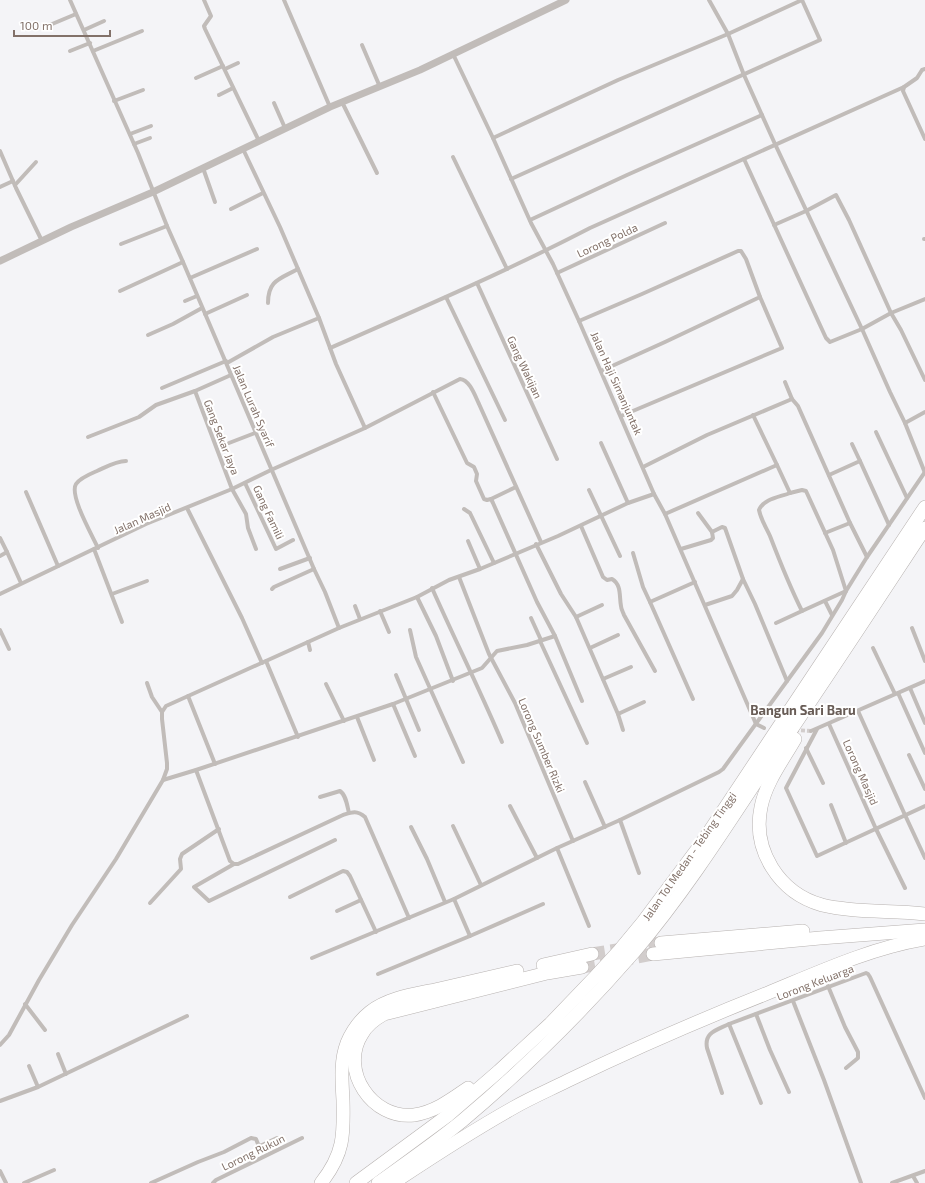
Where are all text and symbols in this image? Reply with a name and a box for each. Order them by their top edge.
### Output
scale bar [14,12,110,38]
text: 100 m [20,18,52,32]
street label: Lorong Polda [574,220,640,260]
street label: Jalan Haji Simanjuntak [587,329,646,437]
street label: Gang Wakijan [504,334,545,401]
street label: Jalan Lurah Syarif [231,363,278,450]
street label: Gang Sekar Jaya [202,397,242,477]
street label: Gang Famili [251,483,287,541]
street label: Jalan Masjid [112,500,173,537]
street label: Lorong Sumber Rizki [516,696,568,794]
district label: Bangun Sari Baru [750,702,856,718]
street label: Lorong Masjid [840,737,881,807]
street label: Jalan Tol Medan - Tebing Tinggi [640,789,738,923]
street label: Lorong Keluarga [775,961,855,1003]
street label: Lorong Rukun [219,1131,287,1173]

